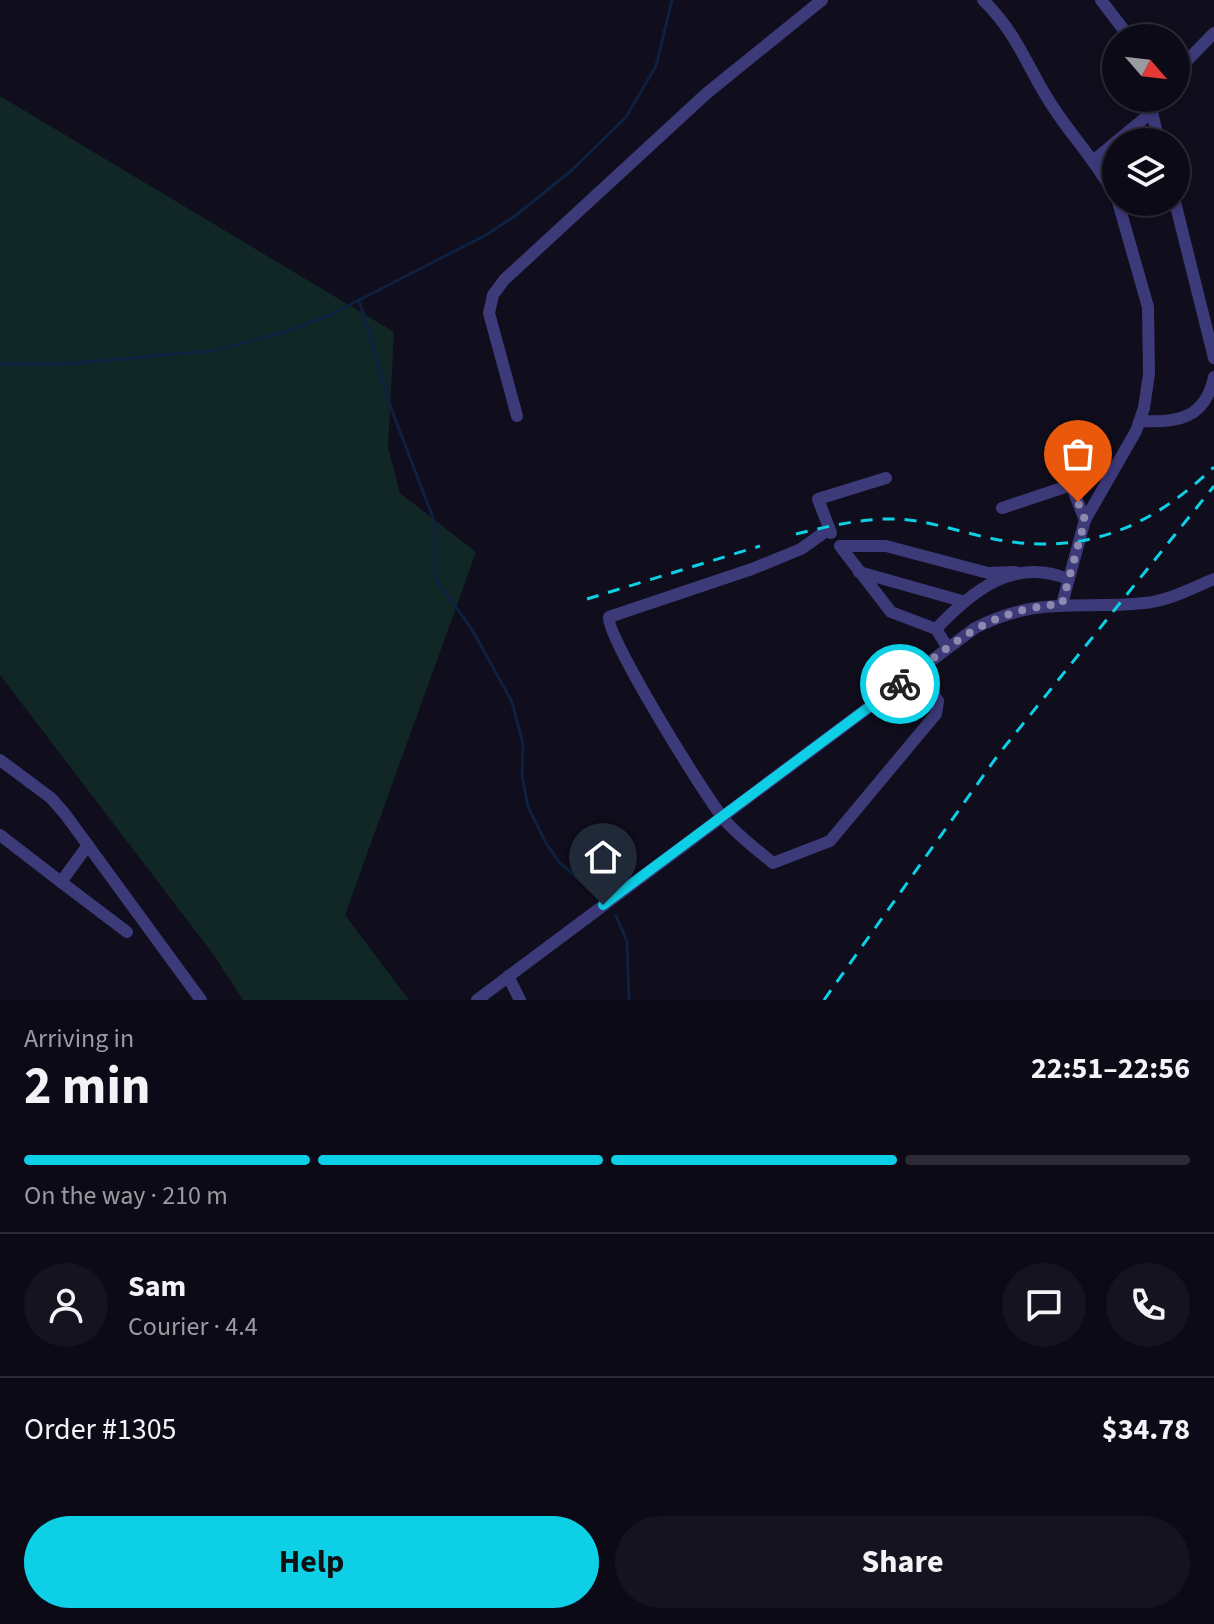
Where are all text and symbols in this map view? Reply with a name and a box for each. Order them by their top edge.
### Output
north arrow [1102,24,1190,112]
map controls [1102,24,1190,216]
button: layers [1102,128,1190,216]
pin [1044,420,1112,502]
icon: bag [1056,432,1100,476]
courier [860,644,940,724]
icon: bike [878,662,922,706]
pin [569,823,637,905]
icon: home [581,835,625,879]
text: Arriving in [24,1020,134,1057]
text: 22:51–22:56 [1031,1047,1190,1090]
text: 2 min [24,1050,151,1124]
text: On the way · 210 m [24,1177,228,1214]
button: person [24,1263,108,1347]
button: chat [1002,1263,1086,1347]
button: phone [1106,1263,1190,1347]
text: Sam [128,1265,186,1308]
text: Courier · 4.4 [128,1308,258,1345]
text: Order #1305 [24,1408,177,1451]
text: $34.78 [1102,1408,1190,1451]
button: Help [24,1516,599,1608]
button: Share [615,1516,1190,1608]

